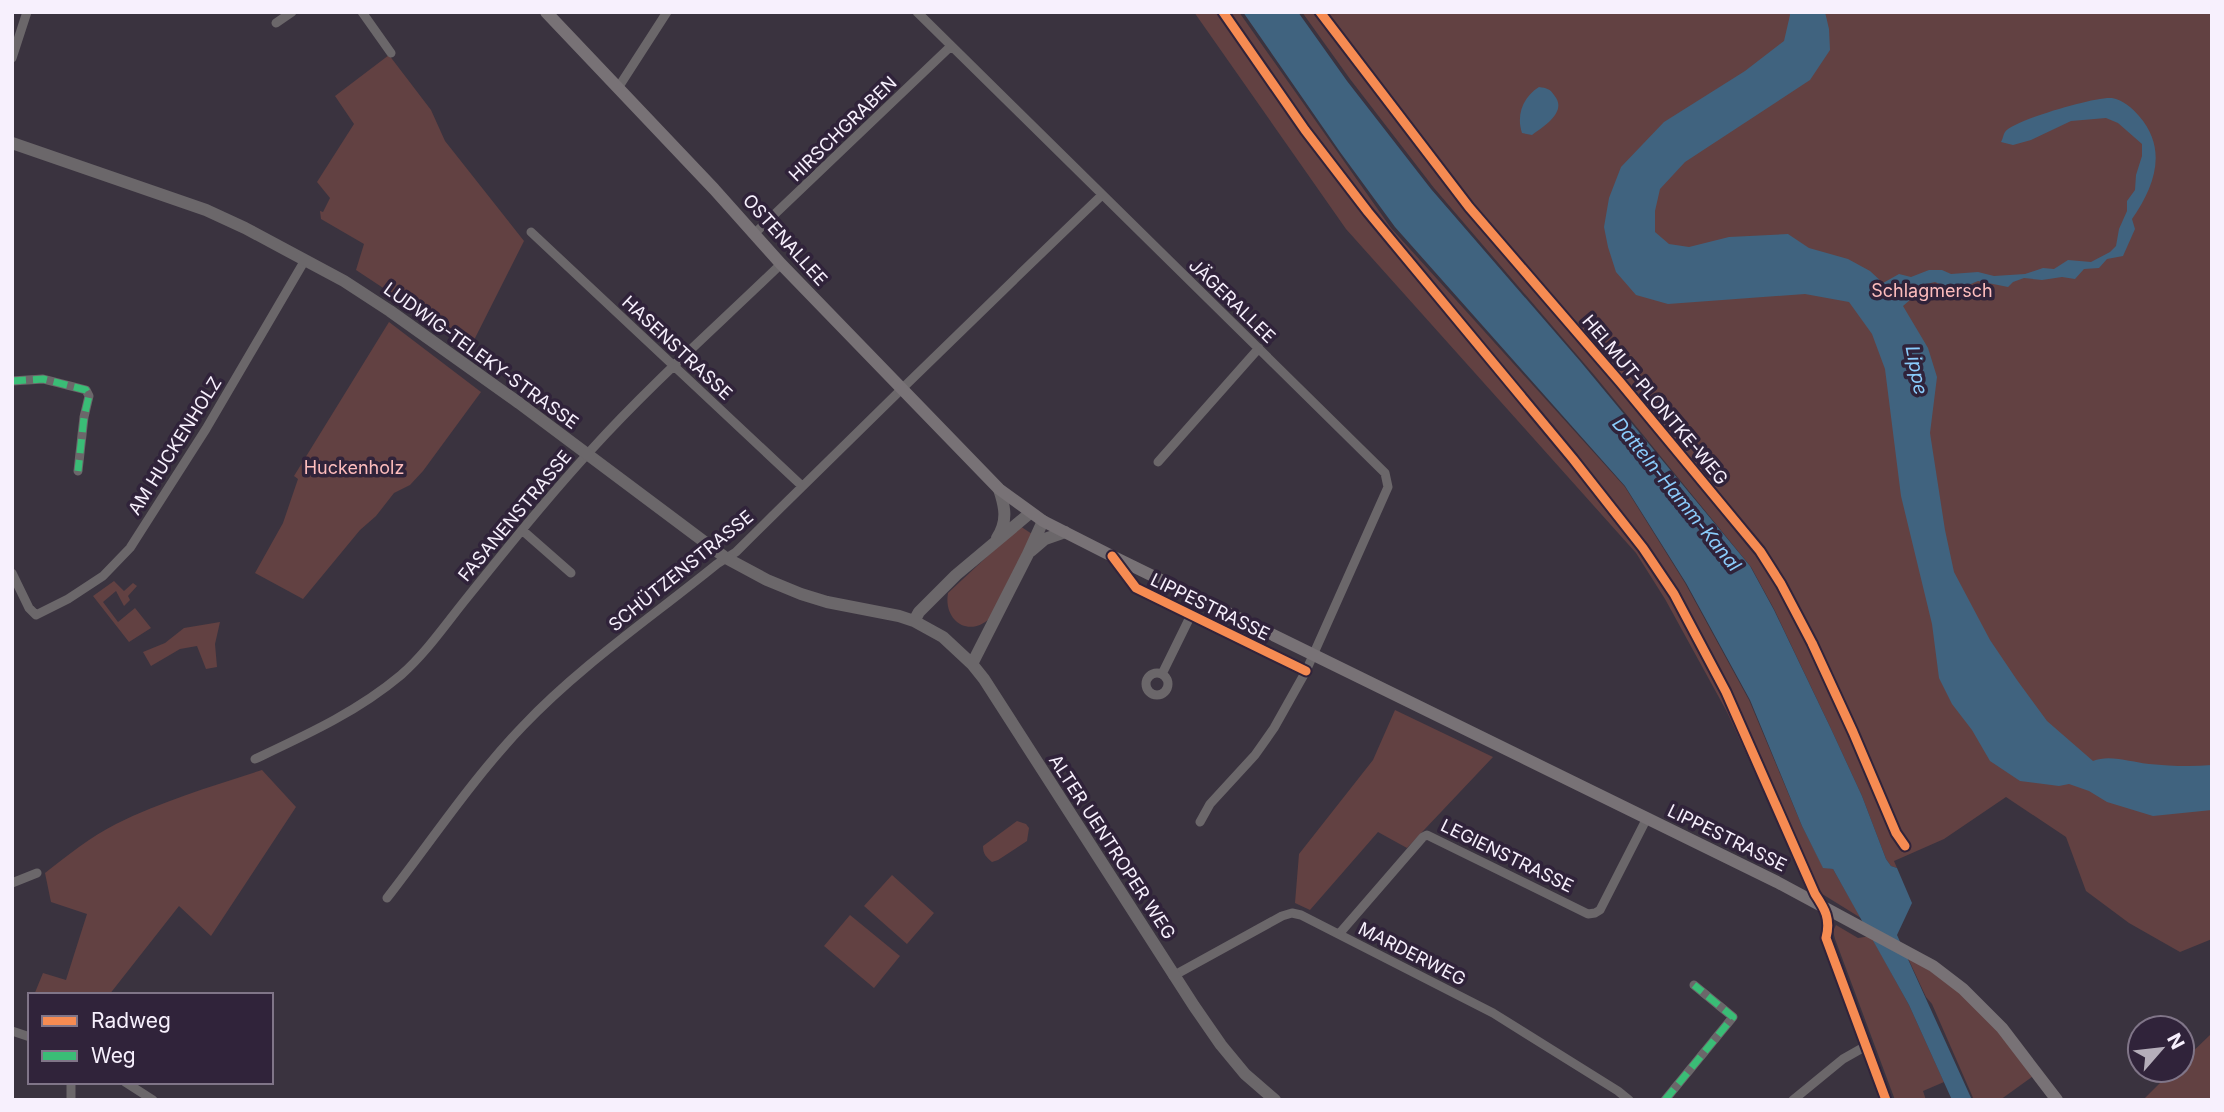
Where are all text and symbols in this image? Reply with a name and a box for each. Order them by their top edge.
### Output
street label: HIRSCHGRABEN [784,72,901,185]
street label: OSTENALLEE [739,190,832,290]
street label: JÄGERALLEE [1185,253,1281,347]
street label: LUDWIG-TELEKY-STRASSE [380,278,583,433]
park label: Schlagmersch [1871,280,1993,301]
street label: HASENSTRASSE [618,291,737,404]
street label: HELMUT-PLONTKE-WEG [1578,311,1733,489]
water label: Lippe [1900,344,1933,397]
street label: AM HUCKENHOLZ [124,373,226,519]
water label: Datteln-Hamm-Kanal [1607,413,1746,576]
street label: FASANENSTRASSE [454,446,576,585]
park label: Huckenholz [304,457,404,478]
street label: SCHÜTZENSTRASSE [604,505,757,635]
street label: LIPPESTRASSE [1147,569,1273,644]
street label: ALTER UENTROPER WEG [1045,751,1180,943]
street label: LIPPESTRASSE [1664,800,1790,875]
street label: LEGIENSTRASSE [1438,814,1577,897]
street label: MARDERWEG [1355,917,1469,990]
legend [28,993,273,1084]
text: Radweg [91,1008,171,1033]
north arrow [2126,1014,2196,1084]
text: N [2162,1029,2189,1053]
text: Weg [91,1043,136,1068]

